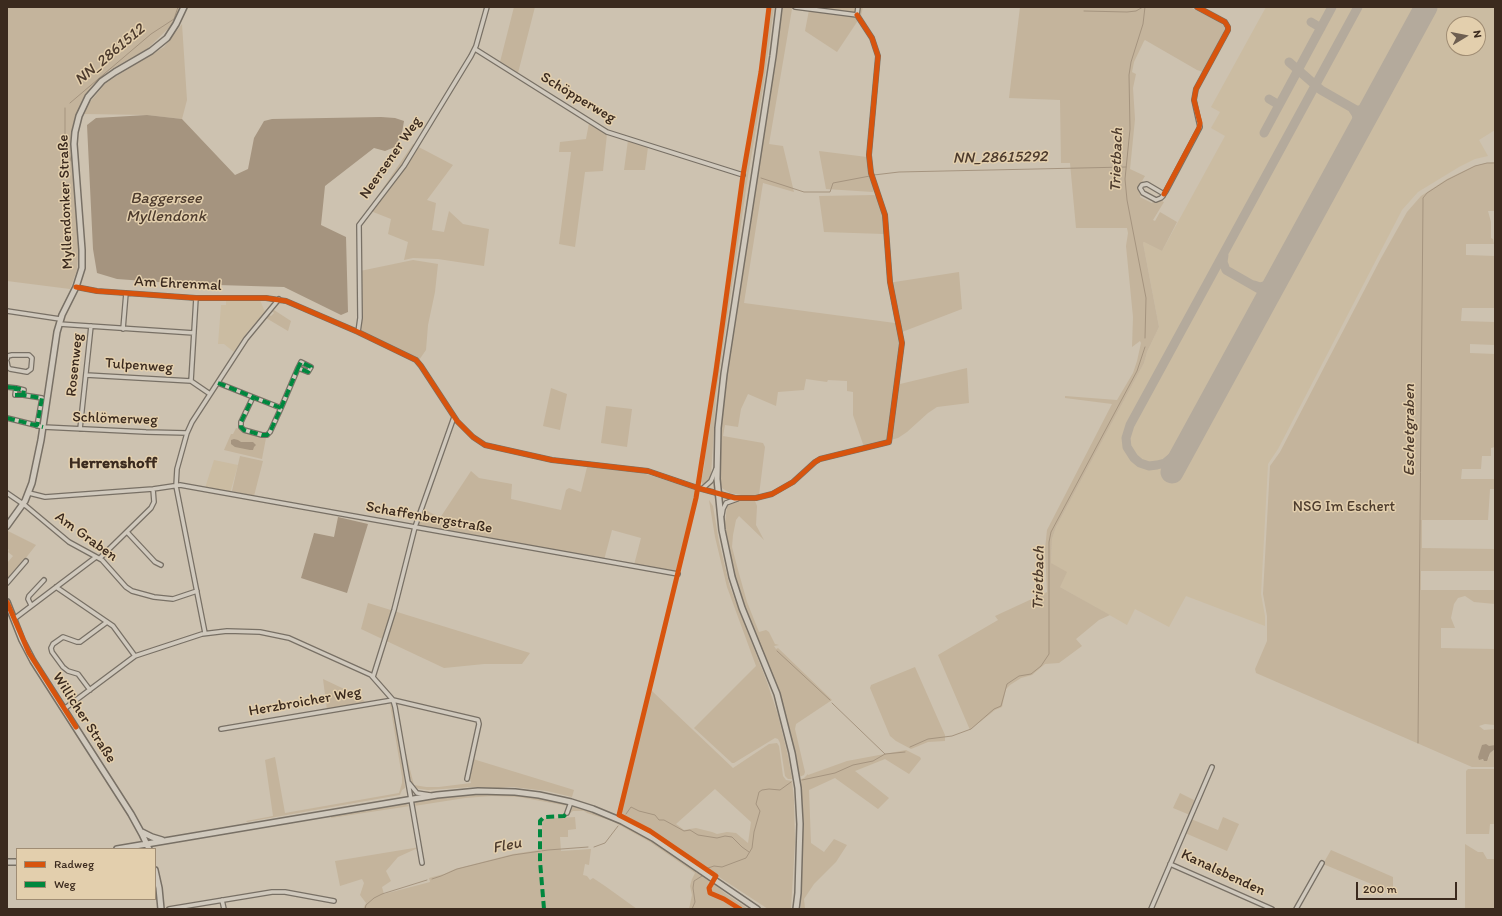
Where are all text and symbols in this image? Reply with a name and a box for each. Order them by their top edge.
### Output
north arrow [1446,16,1486,56]
water label: NN_2861512 [71,20,149,90]
text: N [1470,29,1484,39]
street label: Schöpperweg [537,69,619,127]
street label: Neersener Weg [356,113,426,203]
water label: Trietbach [1106,128,1128,192]
street label: Myllendonker Straße [55,134,77,270]
water label: NN_28615292 [952,148,1048,168]
water label: Baggersee Myllendonk [126,189,206,227]
street label: Am Ehrenmal [134,273,222,295]
street label: Rosenweg [63,332,87,398]
street label: Tulpenweg [104,355,174,377]
water label: Eschetgraben [1400,384,1420,476]
street label: Schlömerweg [72,409,158,429]
district label: Herrenshoff [69,454,157,474]
street label: Schaffenbergstraße [364,498,494,538]
park label: NSG Im Eschert [1293,498,1395,516]
street label: Am Graben [51,508,121,566]
water label: Trietbach [1029,546,1049,610]
street label: Willicher Straße [48,669,120,767]
street label: Herzbroicher Weg [247,683,363,721]
water label: Fleu [491,834,523,858]
street label: Kanalsbenden [1178,846,1268,900]
legend [16,848,156,900]
text: Radweg [54,857,94,871]
scale bar [1358,874,1459,900]
text: Weg [54,877,76,891]
text: 200 m [1363,882,1397,896]

